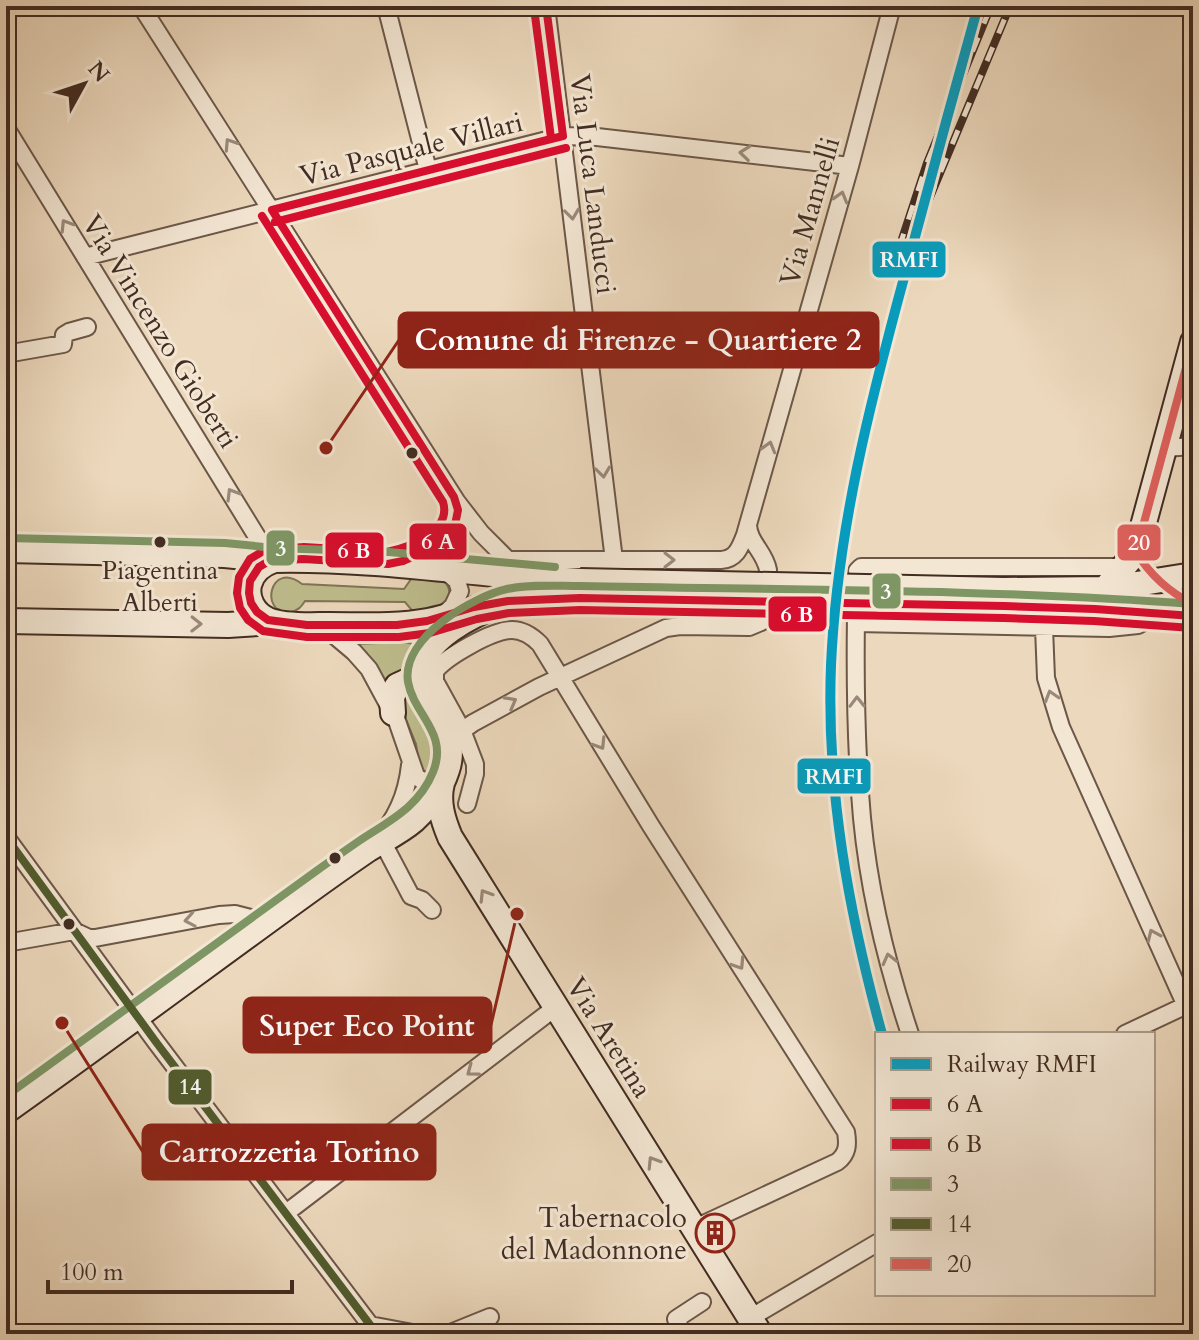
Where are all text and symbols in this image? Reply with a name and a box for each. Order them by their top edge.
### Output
north arrow [44,44,124,124]
text: N [81,55,116,89]
street label: Via Luca Landucci [561,72,625,296]
street label: Via Pasquale Villari [296,103,527,195]
street label: Via Mannelli [771,132,849,290]
one-way arrow [224,138,239,153]
one-way arrow [738,145,751,162]
one-way arrow [832,190,848,204]
street label: Via Vincenzo Gioberti [73,207,248,456]
one-way arrow [563,207,580,221]
one-way arrow [60,220,75,234]
line badge: RMFI [871,240,947,279]
text: RMFI [879,245,939,275]
callout: Comune di Firenze - Quartiere 2 [399,313,878,367]
text: Comune di Firenze - Quartiere 2 [415,320,861,361]
one-way arrow [760,440,777,454]
unlabelled marker [404,445,420,461]
one-way arrow [594,465,611,479]
one-way arrow [226,488,241,503]
line badge: 6 A [408,522,468,561]
line badge: 20 [1116,523,1162,562]
text: 6 A [421,527,455,557]
text: 20 [1128,528,1150,558]
line badge: 3 [265,529,296,567]
line badge: 6 B [324,531,385,569]
marker: Piagentina Alberti [152,534,168,550]
text: 3 [275,534,287,564]
text: 6 B [337,536,371,566]
one-way arrow [663,551,676,569]
place label: Piagentina Alberti [102,553,218,620]
line badge: 3 [871,572,902,610]
text: 3 [880,577,892,607]
line badge: 6 B [767,595,828,633]
text: 6 B [780,600,814,630]
one-way arrow [190,615,203,633]
one-way arrow [1044,690,1060,703]
one-way arrow [848,695,865,708]
one-way arrow [502,696,517,712]
one-way arrow [591,735,606,750]
line badge: RMFI [796,757,872,795]
text: RMFI [804,762,864,792]
unlabelled marker [327,850,343,866]
one-way arrow [480,889,495,903]
one-way arrow [183,911,197,928]
unlabelled marker [61,916,77,932]
one-way arrow [1147,929,1163,943]
one-way arrow [881,953,898,966]
one-way arrow [730,955,745,970]
street label: Via Aretina [557,970,661,1105]
callout: Super Eco Point [244,998,491,1052]
text: Super Eco Point [259,1006,475,1047]
legend [875,1032,1155,1296]
text: Railway RMFI [947,1048,1097,1081]
one-way arrow [466,1062,481,1076]
line badge: 14 [167,1068,213,1106]
text: 14 [179,1072,201,1102]
text: 6 A [947,1088,984,1121]
callout: Carrozzeria Torino [143,1125,435,1179]
text: 6 B [947,1128,982,1161]
text: Carrozzeria Torino [159,1132,419,1173]
one-way arrow [648,1156,663,1171]
text: 3 [947,1168,959,1201]
place label: Tabernacolo del Madonnone [501,1199,687,1269]
text: 14 [947,1208,972,1241]
building icon: Tabernacolo del Madonnone [694,1212,736,1254]
scale bar [48,1244,292,1294]
text: 20 [947,1248,972,1281]
text: 100 m [60,1256,124,1289]

